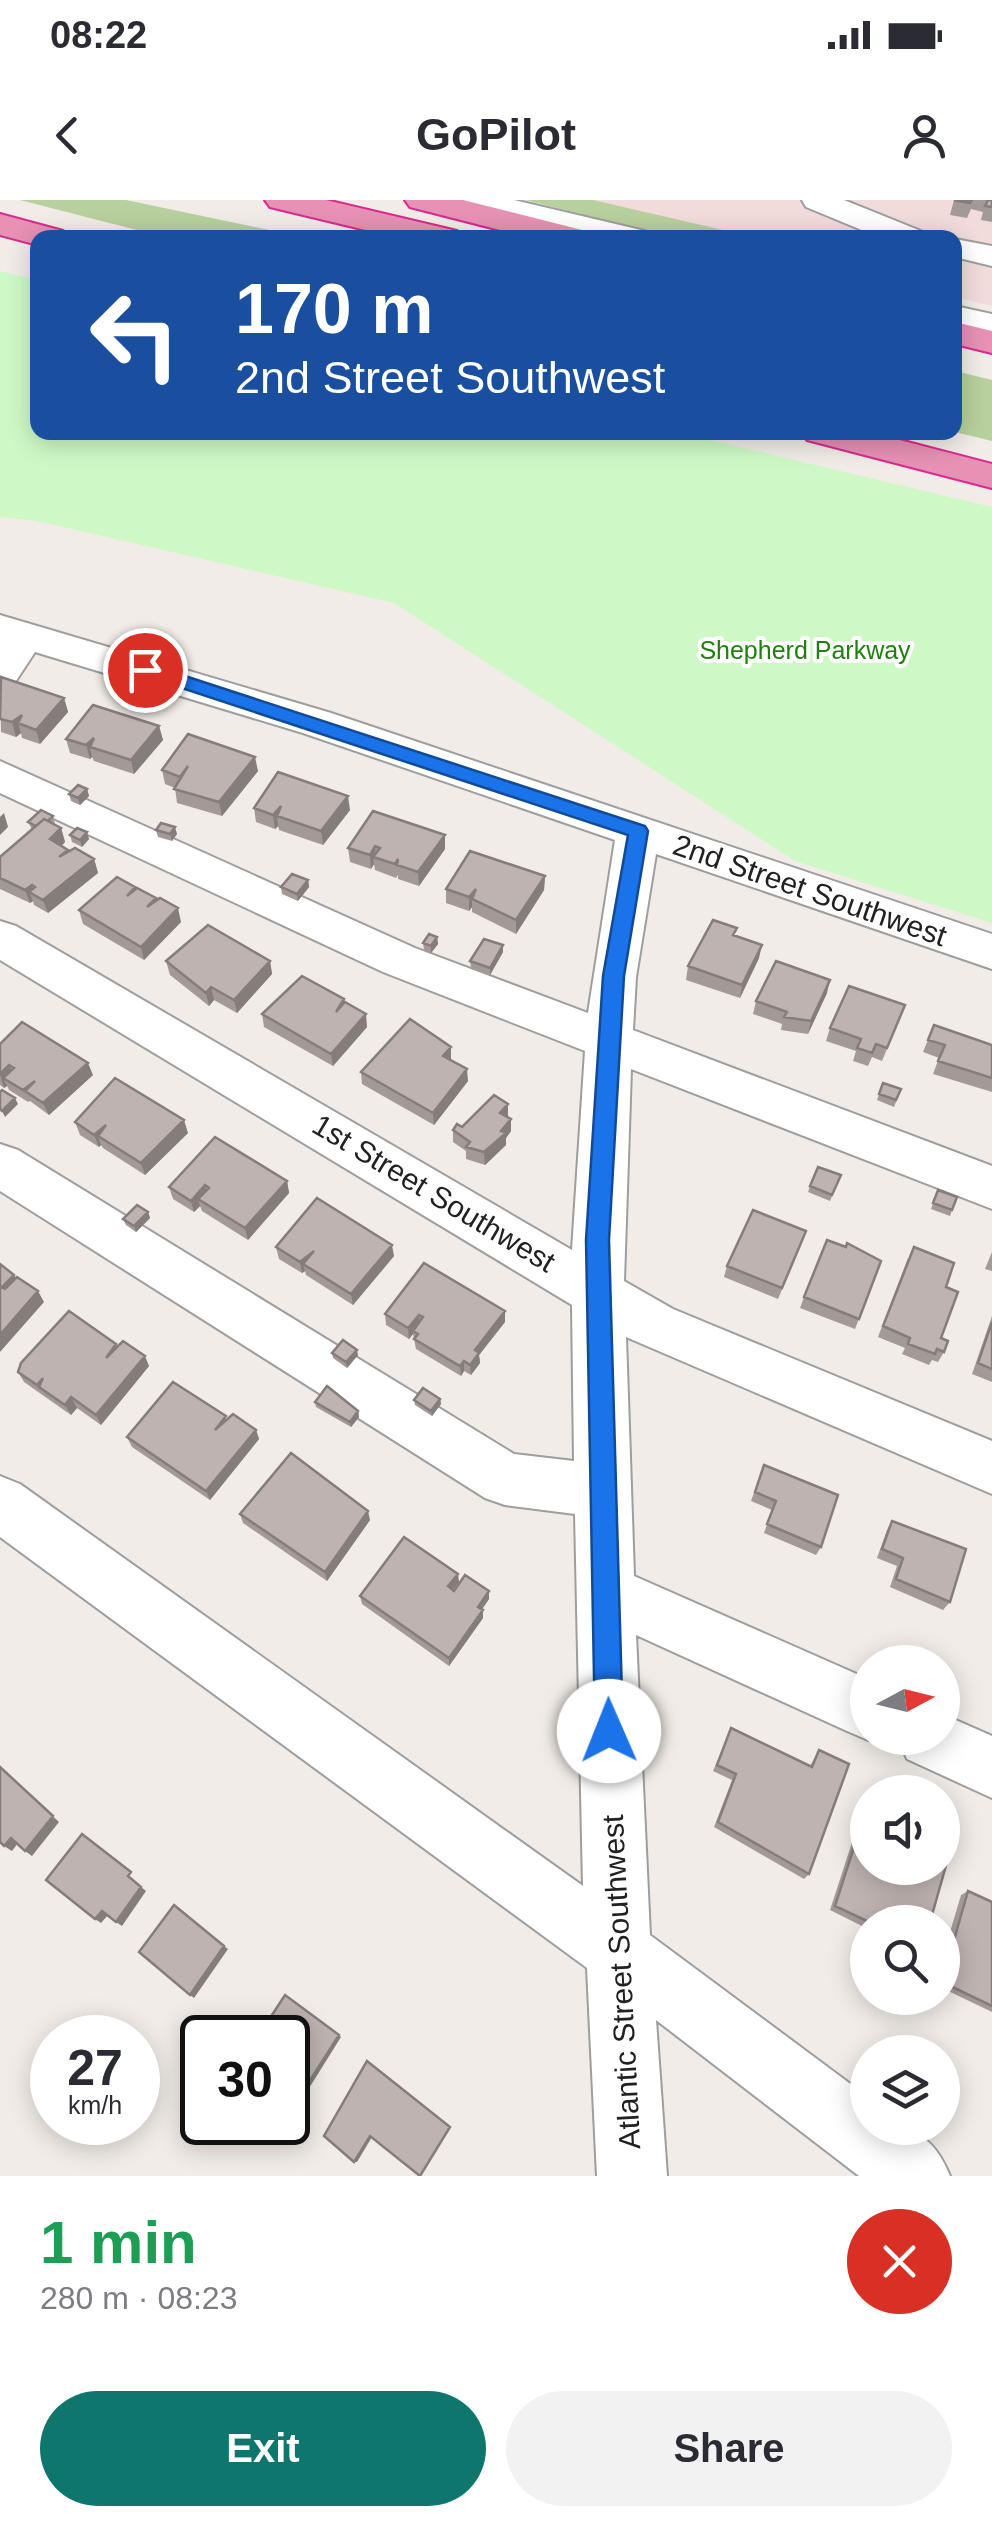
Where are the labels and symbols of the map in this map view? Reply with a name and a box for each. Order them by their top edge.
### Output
pin [103,628,188,713]
park label: Shepherd Parkway [699,636,911,664]
street label: 2nd Street Southwest [669,828,952,953]
street label: 1st Street Southwest [307,1108,562,1279]
north arrow [850,1645,960,1755]
position arrow [557,1679,661,1783]
street label: Atlantic Street Southwest [596,1813,646,2150]
speed limit sign: 30 [180,2015,310,2145]

